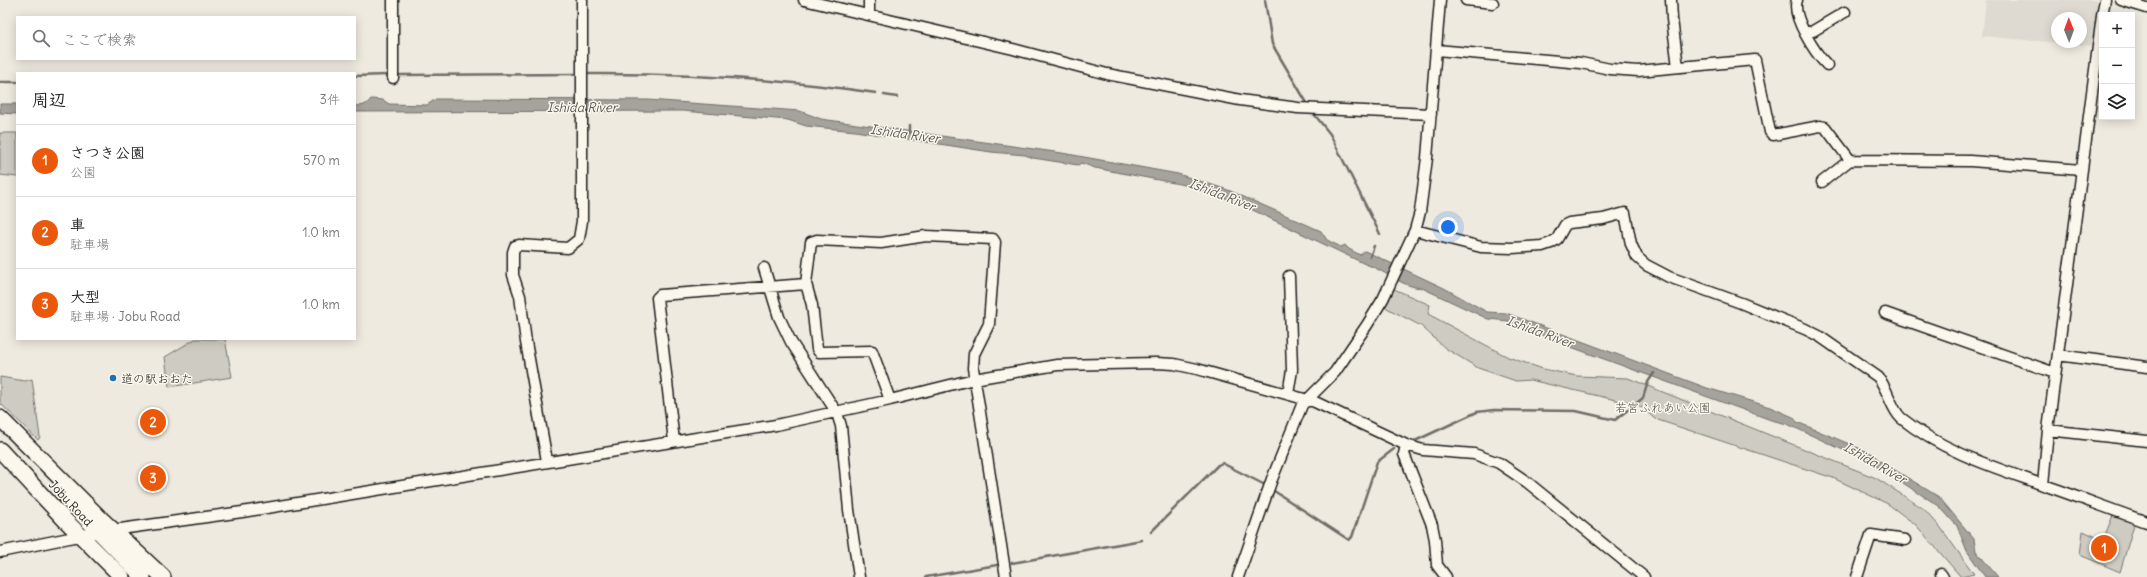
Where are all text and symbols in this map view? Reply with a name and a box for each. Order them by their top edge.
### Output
north arrow [2051,12,2087,48]
map controls [2099,12,2135,120]
button: + [2099,12,2135,48]
search box [16,16,356,60]
icon: search [30,27,52,49]
text: ここで検索 [62,30,137,49]
button: − [2099,48,2135,84]
button: layers [2099,84,2135,120]
text: 周辺 [32,89,66,111]
text: 3件 [320,91,340,108]
water label: Ishida River [547,99,619,116]
water label: Ishida River [869,121,942,148]
text: さつき公園 [70,143,145,162]
text: 1 [42,152,48,169]
text: 570 m [303,152,340,169]
text: 公園 [70,164,96,181]
water label: Ishida River [1186,175,1259,216]
text: 車 [70,215,85,234]
your location [1438,217,1458,237]
text: 2 [41,224,49,241]
text: 1.0 km [302,224,340,241]
text: 駐車場 [70,236,109,253]
text: 大型 [70,287,100,306]
text: 3 [41,296,49,313]
text: 1.0 km [302,296,340,313]
text: 駐車場 · Jobu Road [70,308,180,325]
water label: Ishida River [1504,312,1577,353]
place label: 道の駅おおた [121,371,193,386]
marker: 道の駅おおた [108,373,118,383]
park label: 若宮ふれあい公園 [1615,400,1711,415]
pin: 2 [140,407,166,437]
water label: Ishida River [1840,438,1911,489]
pin: 3 [140,463,166,493]
street label: Jobu Road [46,477,96,529]
pin: 1 [2091,533,2117,563]

